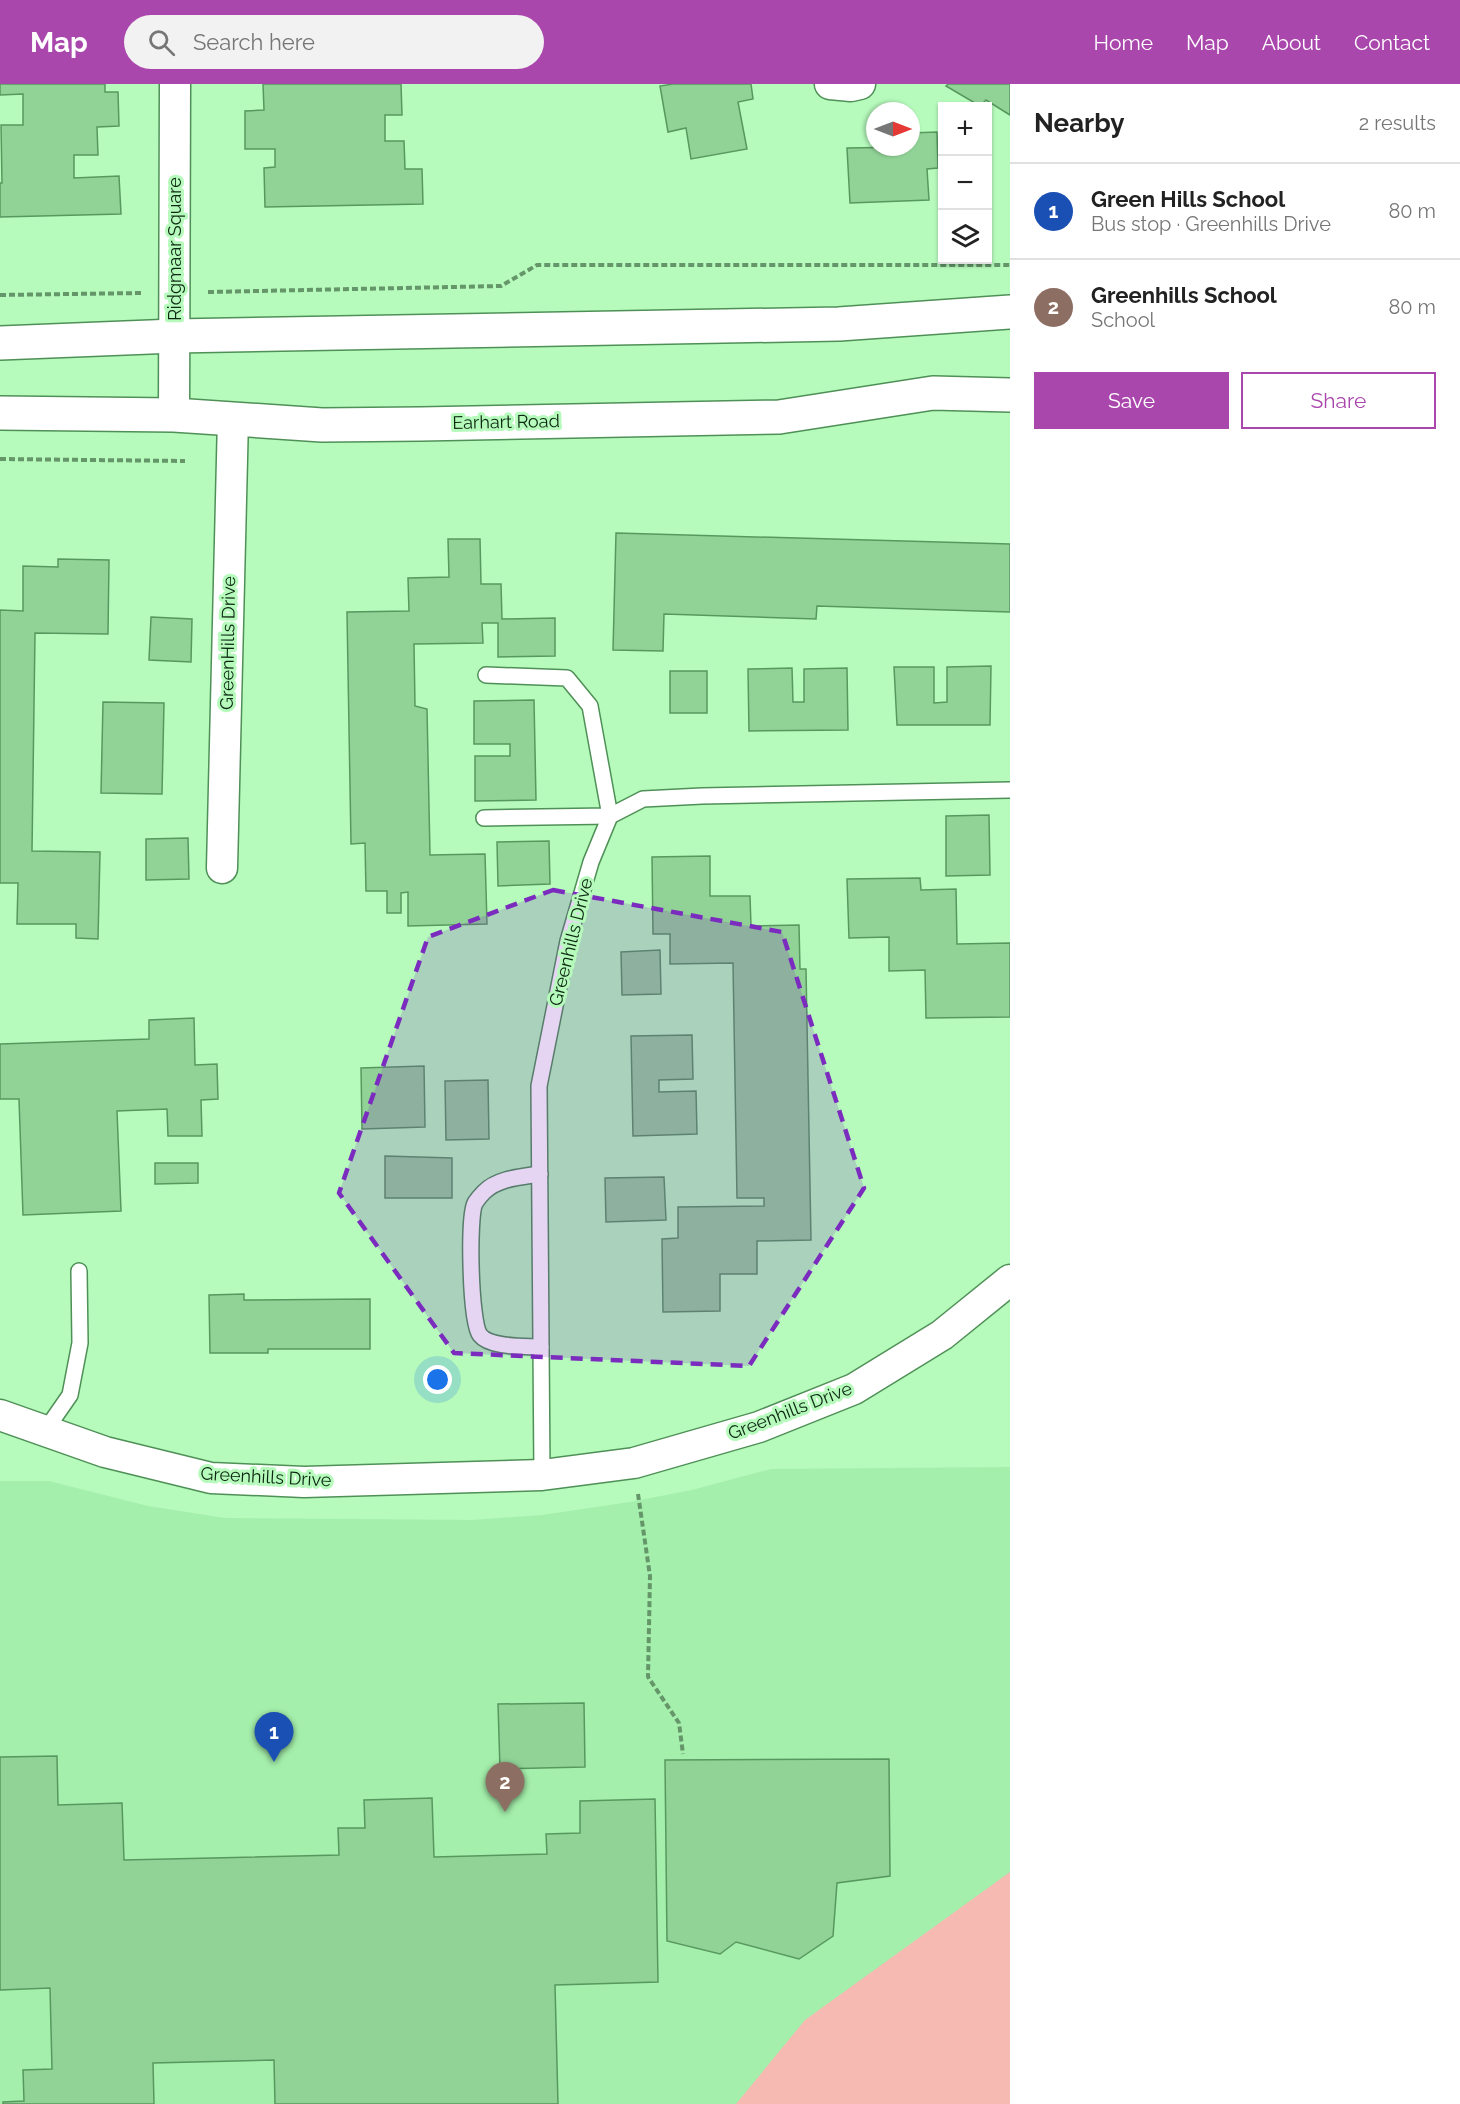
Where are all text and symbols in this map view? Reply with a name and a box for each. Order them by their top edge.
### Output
search box [124,15,544,69]
text: Map [30,26,88,59]
icon: search [145,26,178,59]
text: Search here [193,29,315,55]
text: Home [1094,30,1153,55]
text: Map [1186,30,1229,55]
text: About [1262,30,1321,55]
text: Contact [1354,30,1430,55]
north arrow [866,102,920,156]
map controls [938,102,992,264]
button: + [938,102,992,156]
text: Nearby [1034,108,1124,138]
text: 2 results [1359,111,1436,135]
button: − [938,156,992,210]
street label: Ridgmaar Square [164,177,185,321]
text: Green Hills School [1091,186,1285,212]
text: 1 [1049,199,1058,223]
text: 80 m [1388,199,1436,223]
button: layers [938,210,992,264]
text: Bus stop · Greenhills Drive [1091,212,1331,236]
text: Greenhills School [1091,282,1277,308]
text: 2 [1048,295,1059,319]
text: 80 m [1388,295,1436,319]
text: School [1091,308,1155,332]
button: Save [1034,372,1229,429]
button: Share [1241,372,1436,429]
street label: Earhart Road [452,410,560,433]
street label: GreenHills Drive [216,576,239,710]
street label: Greenhills Drive [544,875,597,1008]
your location [423,1365,452,1394]
street label: Greenhills Drive [725,1377,855,1444]
street label: Greenhills Drive [200,1463,332,1490]
pin: 1 [254,1712,294,1762]
pin: 2 [486,1762,524,1812]

